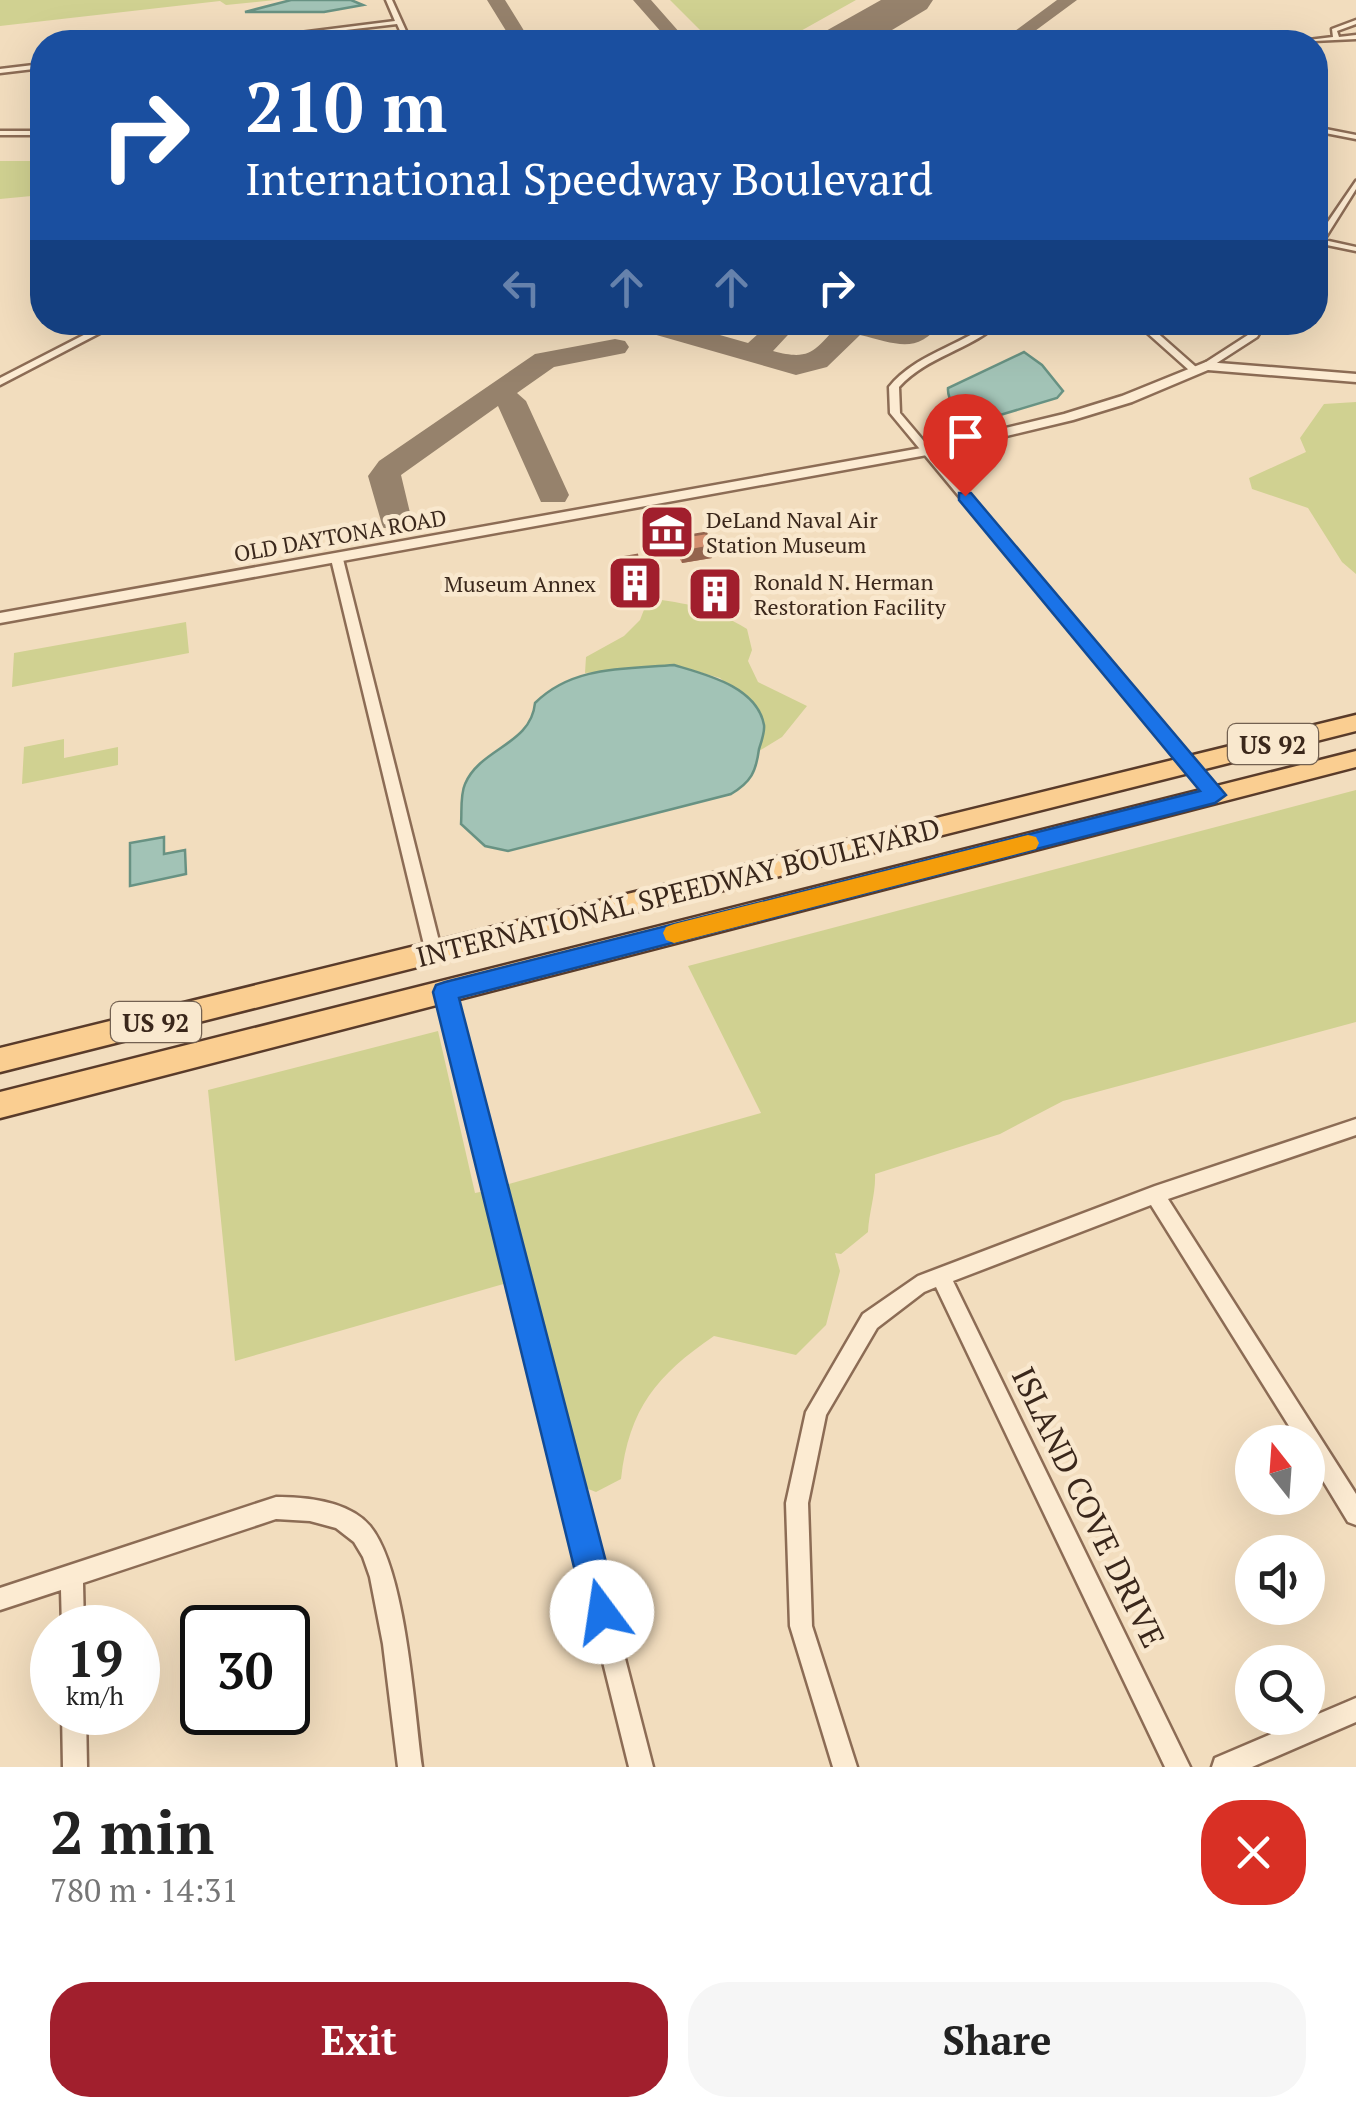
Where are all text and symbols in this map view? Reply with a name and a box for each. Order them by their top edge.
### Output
text: 210 m [245,59,447,152]
icon: right [80,70,210,200]
text: International Speedway Boulevard [245,148,933,208]
icon: left [494,260,549,315]
icon: ahead [599,260,654,315]
icon: ahead [704,260,759,315]
icon: right [809,260,864,315]
pin [923,394,1008,497]
icon: arrive [938,409,993,464]
street label: OLD DAYTONA ROAD [231,502,449,568]
museum icon: DeLand Naval Air Station Museum [637,502,697,562]
place label: DeLand Naval Air Station Museum [706,505,878,559]
building icon: Museum Annex [605,553,665,613]
building icon: Ronald N. Herman Restoration Facility [685,564,745,624]
place label: Ronald N. Herman Restoration Facility [754,567,947,621]
place label: Museum Annex [444,569,597,598]
road number: US 92 [1228,724,1318,764]
street label: INTERNATIONAL SPEEDWAY BOULEVARD [412,809,944,975]
road number: US 92 [111,1002,201,1042]
street label: ISLAND COVE DRIVE [1003,1360,1175,1654]
north arrow [1235,1425,1325,1515]
map controls [1235,1425,1325,1735]
button: sound [1235,1535,1325,1625]
position arrow [550,1560,654,1664]
speed limit sign: 30 [180,1605,310,1735]
text: 19 [67,1625,123,1691]
button: search [1235,1645,1325,1735]
text: km/h [66,1679,124,1712]
text: 2 min [50,1792,214,1871]
button: close [1201,1800,1306,1905]
text: 780 m · 14:31 [50,1869,238,1911]
button: Exit [50,1982,668,2097]
button: Share [688,1982,1306,2097]

